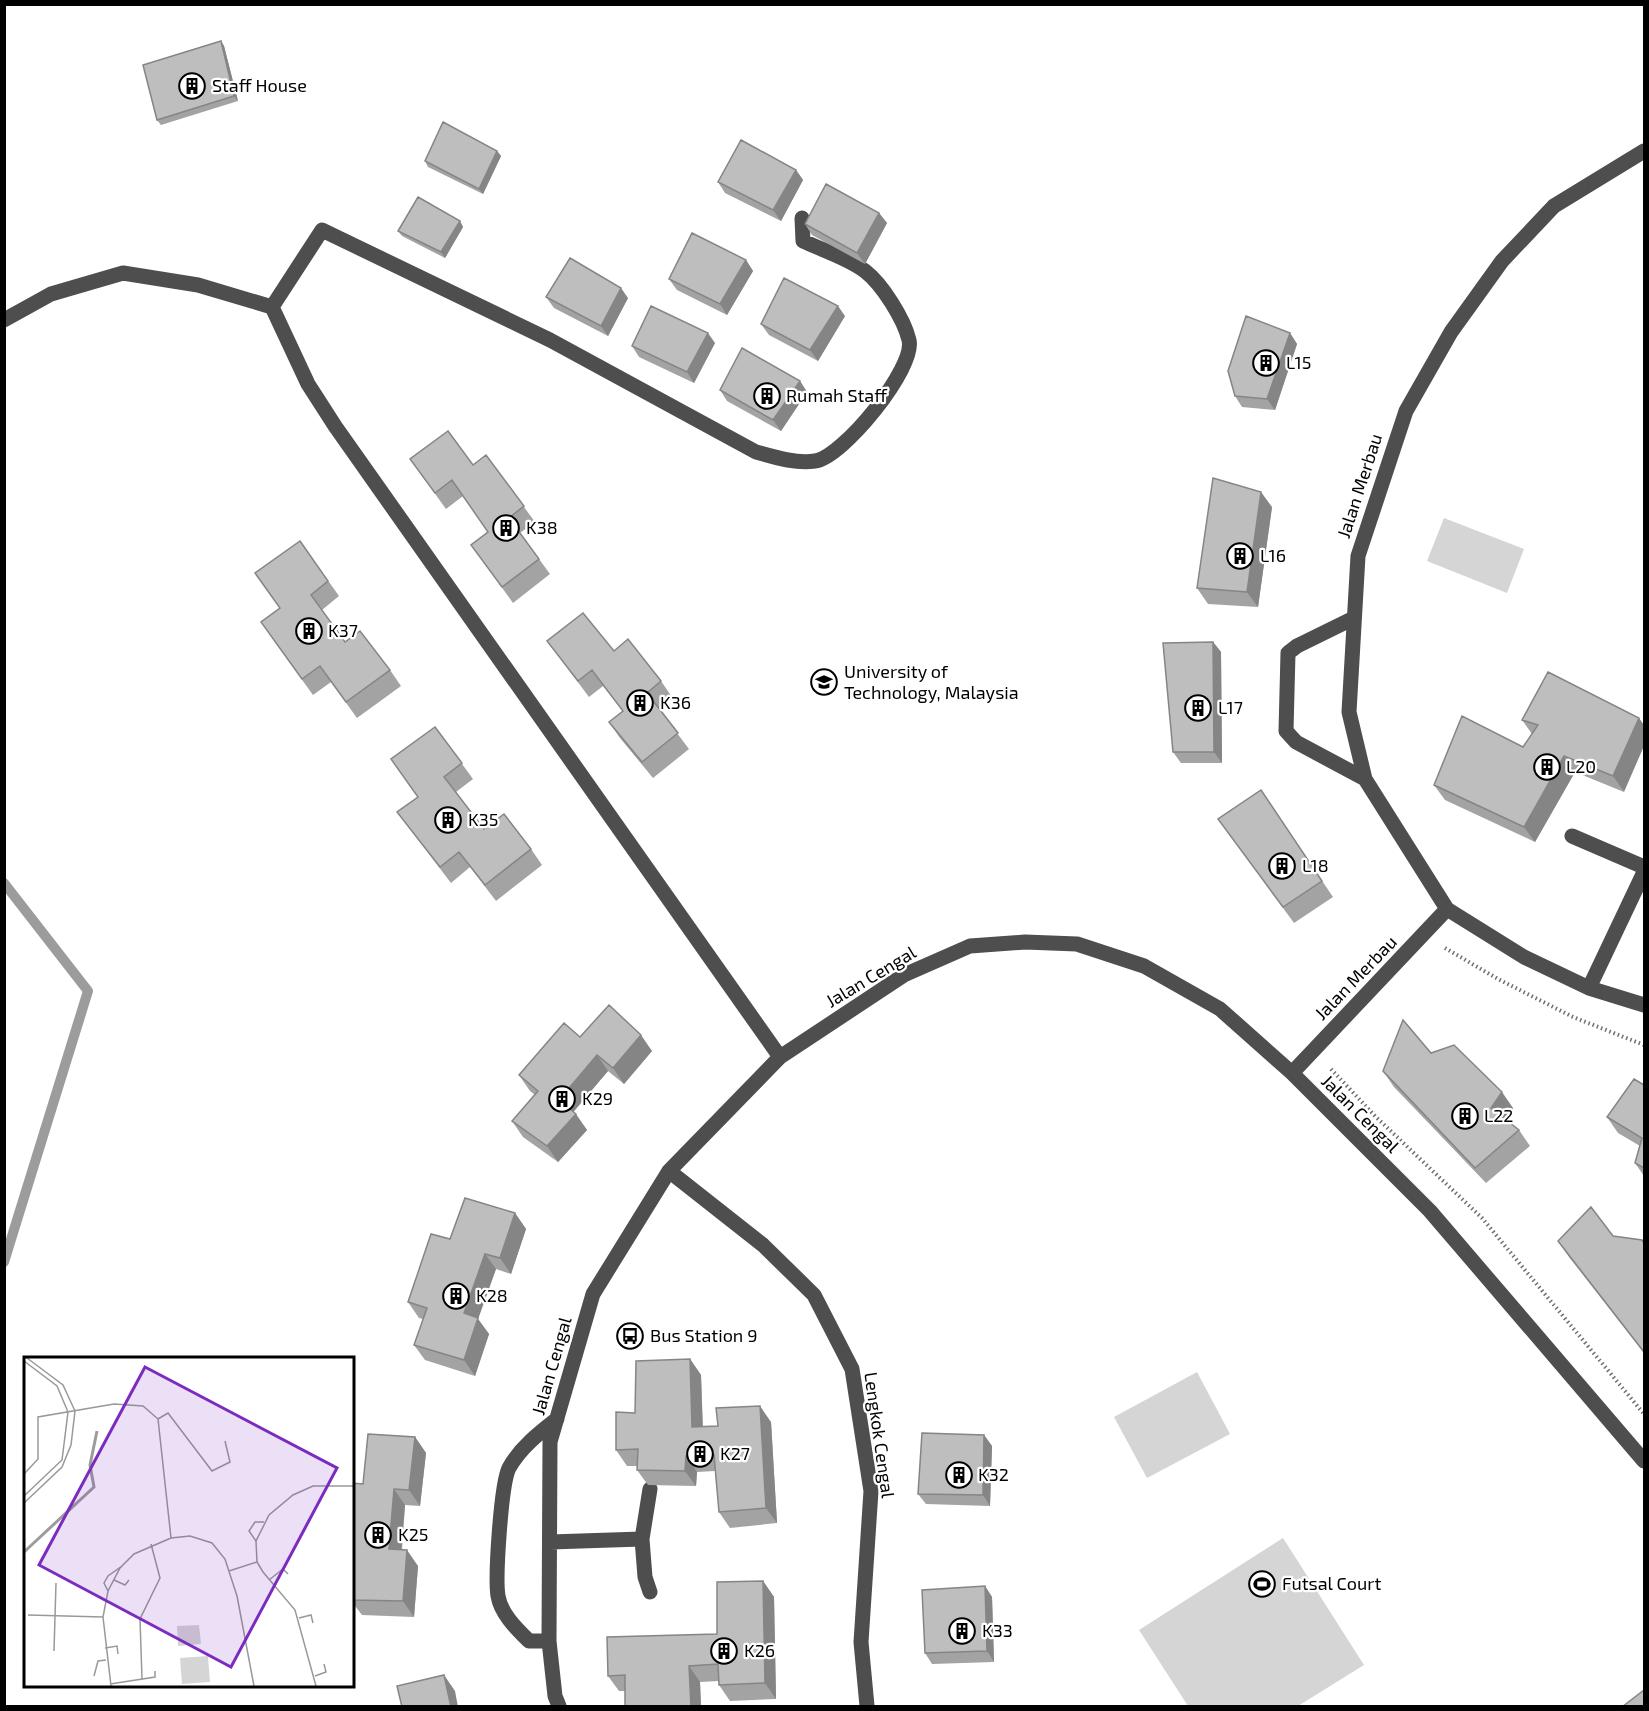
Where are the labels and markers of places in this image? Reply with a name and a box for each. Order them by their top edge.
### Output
building icon: Staff House [177,71,207,101]
place label: Staff House [212,74,307,96]
building icon: L15 [1251,348,1281,378]
place label: L15 [1286,351,1311,373]
building icon: Rumah Staff [752,381,782,411]
place label: Rumah Staff [786,384,888,406]
building icon: K38 [491,513,521,543]
place label: K38 [526,516,558,538]
building icon: L16 [1225,541,1255,571]
place label: L16 [1260,544,1286,566]
building icon: K37 [294,616,324,646]
place label: K37 [328,619,358,641]
place label: University of Technology, Malaysia [844,660,1019,703]
school or university icon: University of Technology, Malaysia [809,667,839,697]
building icon: K36 [625,688,655,718]
place label: K36 [660,691,691,713]
building icon: L17 [1183,693,1213,723]
place label: L17 [1218,696,1243,718]
building icon: L20 [1532,752,1562,782]
place label: L20 [1566,755,1596,777]
building icon: K35 [433,805,463,835]
place label: K35 [468,808,498,830]
building icon: L18 [1267,851,1297,881]
place label: L18 [1302,854,1329,876]
building icon: K29 [547,1084,577,1114]
place label: K29 [582,1087,613,1109]
building icon: L22 [1450,1101,1480,1131]
place label: L22 [1484,1104,1513,1126]
building icon: K28 [441,1281,471,1311]
place label: K28 [476,1284,508,1306]
bus stop icon: Bus Station 9 [615,1321,645,1351]
place label: Bus Station 9 [650,1324,758,1346]
building icon: K27 [685,1439,715,1469]
place label: K27 [720,1442,750,1464]
building icon: K32 [944,1460,974,1490]
place label: K32 [978,1463,1009,1485]
building icon: K25 [363,1520,393,1550]
place label: K25 [398,1523,428,1545]
sports icon: Futsal Court [1247,1569,1277,1599]
place label: Futsal Court [1282,1572,1381,1594]
building icon: K33 [947,1616,977,1646]
place label: K33 [982,1619,1013,1641]
building icon: K26 [709,1636,739,1666]
place label: K26 [744,1639,775,1661]

